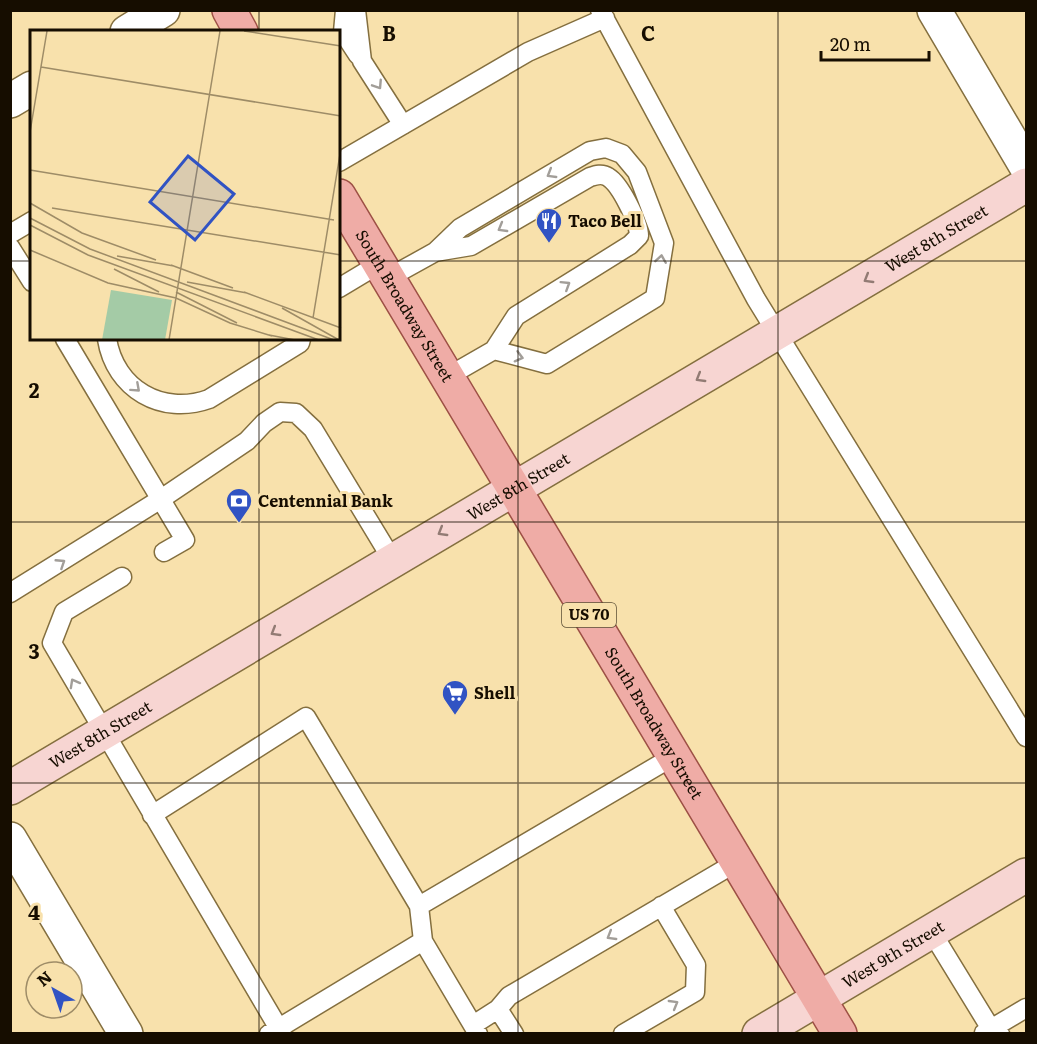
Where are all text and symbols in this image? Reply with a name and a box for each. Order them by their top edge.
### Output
text: B [382,17,396,47]
text: C [641,17,655,47]
scale bar [821,24,929,62]
inset map [30,30,340,340]
text: 20 m [830,30,871,57]
one-way arrow [370,79,382,89]
one-way arrow [547,167,557,178]
street label: West 8th Street [880,197,992,277]
restaurant icon: Taco Bell [534,206,564,244]
place label: Taco Bell [568,208,642,232]
one-way arrow [498,221,508,233]
street label: South Broadway Street [351,225,461,387]
one-way arrow [654,255,667,265]
one-way arrow [864,272,874,283]
one-way arrow [560,281,570,293]
one-way arrow [514,349,524,362]
one-way arrow [696,371,706,383]
text: 2 [29,374,40,404]
one-way arrow [130,381,140,392]
street label: West 8th Street [462,445,574,525]
bank icon: Centennial Bank [224,486,254,524]
place label: Centennial Bank [258,488,393,512]
one-way arrow [438,525,448,536]
one-way arrow [55,559,65,571]
road number: US 70 [562,603,616,627]
one-way arrow [271,624,281,636]
text: 3 [28,635,40,665]
street label: South Broadway Street [600,642,710,804]
supermarket icon: Shell [440,678,470,716]
one-way arrow [70,679,81,689]
place label: Shell [474,680,516,704]
street label: West 8th Street [44,693,156,773]
text: 4 [28,896,40,926]
street label: West 9th Street [837,913,949,993]
one-way arrow [607,929,617,940]
north arrow [24,960,84,1020]
text: N [31,964,57,991]
one-way arrow [668,1000,678,1012]

